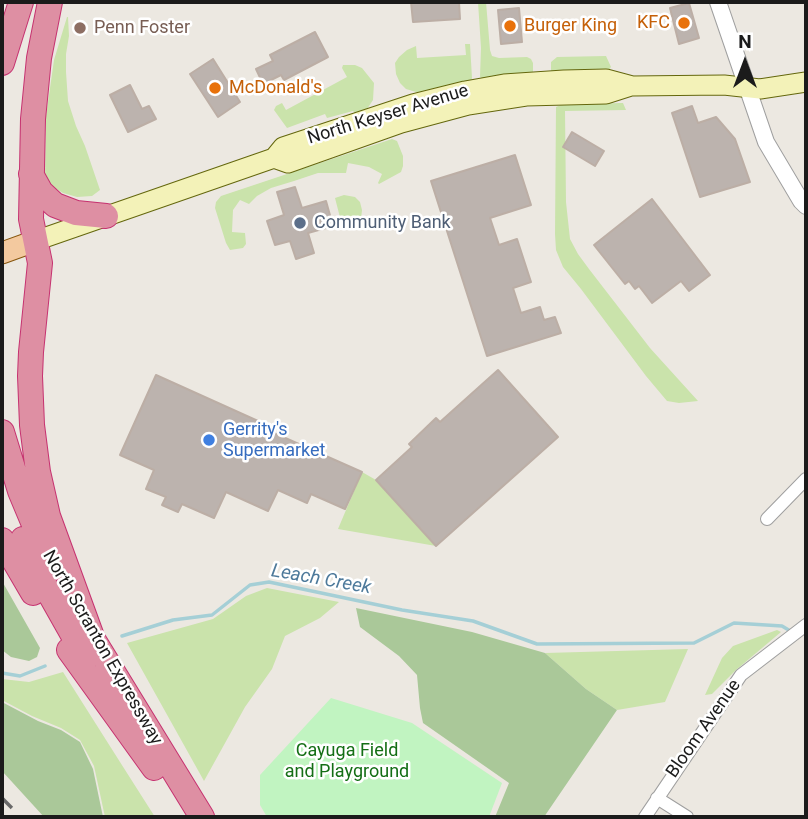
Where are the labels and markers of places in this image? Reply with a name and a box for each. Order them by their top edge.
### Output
place label: KFC [637,12,670,34]
place label: Burger King [524,15,617,37]
marker: KFC [676,15,692,31]
place label: Penn Foster [94,17,190,39]
marker: Burger King [502,18,518,34]
marker: Penn Foster [72,20,88,36]
place label: McDonald's [229,77,322,99]
marker: McDonald's [207,80,223,96]
place label: Community Bank [314,212,451,234]
marker: Community Bank [292,215,308,231]
place label: Gerrity's Supermarket [223,419,325,462]
marker: Gerrity's Supermarket [201,432,217,448]

